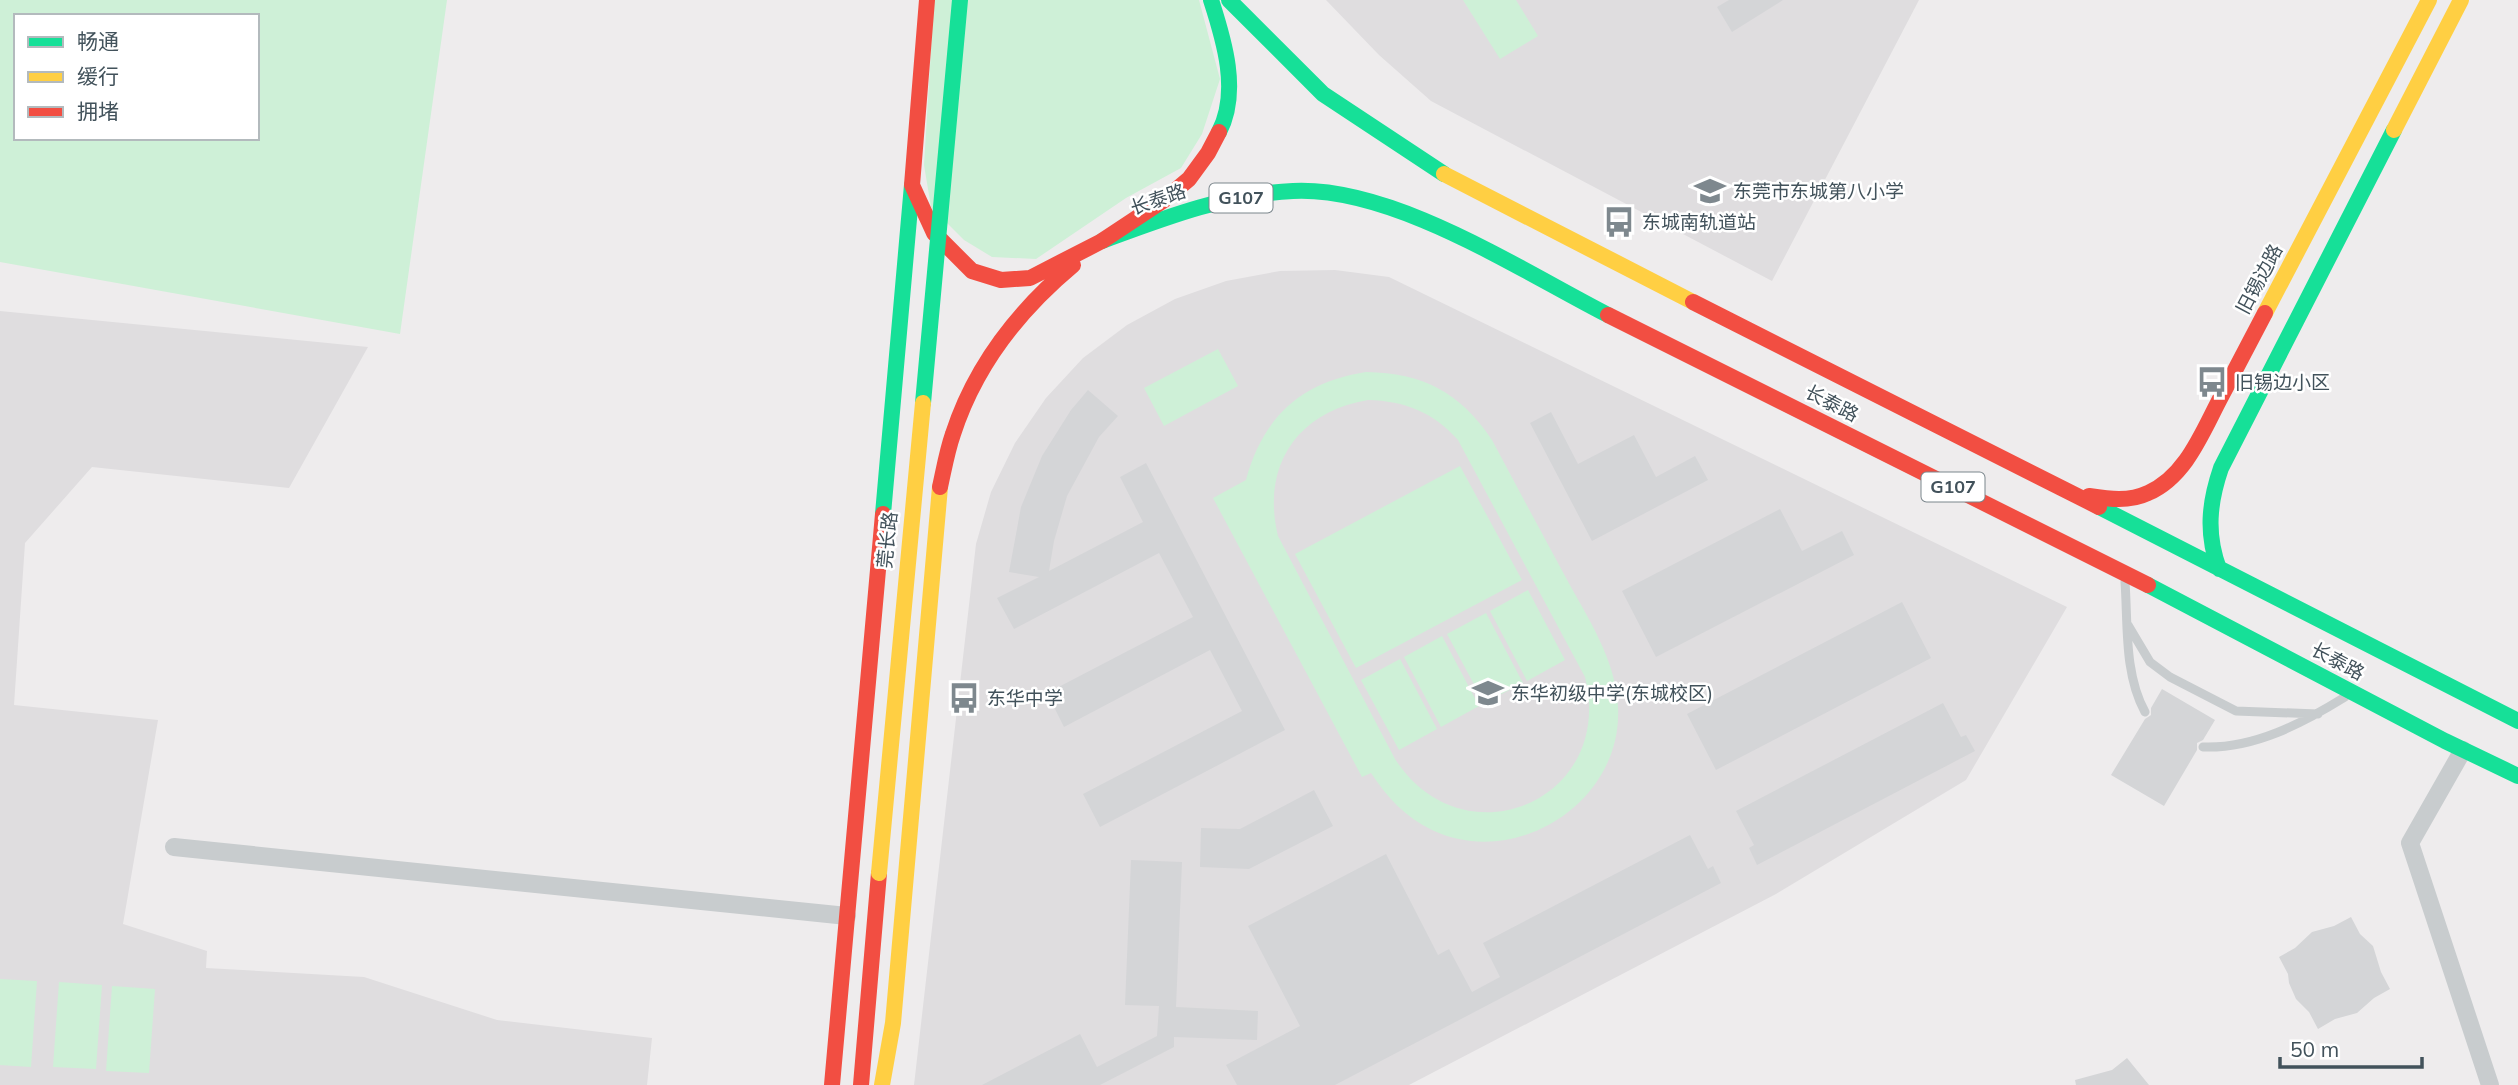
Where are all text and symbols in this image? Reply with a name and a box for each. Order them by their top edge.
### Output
legend [14,14,259,140]
text: 畅通 [77,28,119,54]
text: 缓行 [77,63,119,89]
text: 拥堵 [77,98,119,124]
school or university icon: 东莞市东城第八小学 [1693,174,1727,208]
street label: 长泰路 [1127,178,1189,220]
place label: 东莞市东城第八小学 [1733,179,1904,203]
road number: G107 [1210,183,1272,212]
bus stop icon: 东城南轨道站 [1602,205,1636,239]
place label: 东城南轨道站 [1642,210,1756,234]
street label: 旧锡边路 [2231,240,2287,318]
bus stop icon: 旧锡边小区 [2195,365,2229,399]
place label: 旧锡边小区 [2235,370,2330,394]
street label: 长泰路 [1801,379,1863,427]
road number: G107 [1922,472,1984,502]
street label: 莞长路 [872,510,902,570]
street label: 长泰路 [2307,637,2369,685]
school or university icon: 东华初级中学(东城校区) [1471,676,1505,710]
bus stop icon: 东华中学 [947,681,981,715]
place label: 东华初级中学(东城校区) [1511,681,1713,705]
place label: 东华中学 [987,686,1063,710]
scale bar [2280,1026,2422,1070]
text: 50 m [2290,1036,2339,1062]

